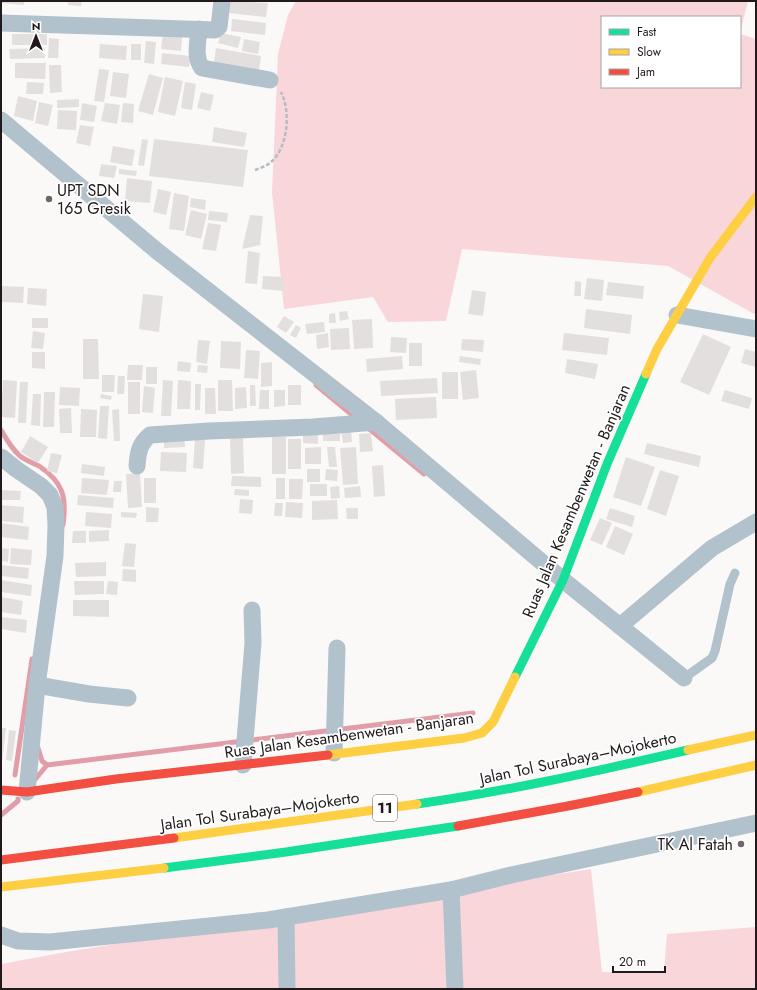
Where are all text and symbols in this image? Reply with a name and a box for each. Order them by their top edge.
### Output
north arrow [16,16,56,56]
legend [601,16,741,88]
text: N [32,18,40,34]
text: Fast [637,23,656,41]
text: Slow [637,43,662,61]
text: Jam [635,63,655,81]
place label: UPT SDN 165 Gresik [57,179,132,220]
marker: UPT SDN 165 Gresik [44,194,54,204]
street label: Ruas Jalan Kesambenwetan - Banjaran [516,381,636,621]
street label: Ruas Jalan Kesambenwetan - Banjaran [223,706,475,764]
street label: Jalan Tol Surabaya–Mojokerto [476,726,679,790]
street label: Jalan Tol Surabaya–Mojokerto [157,786,361,837]
road number: 11 [373,795,397,821]
place label: TK Al Fatah [658,833,733,856]
marker: TK Al Fatah [736,839,746,849]
scale bar [613,948,665,974]
text: 20 m [619,953,646,971]

